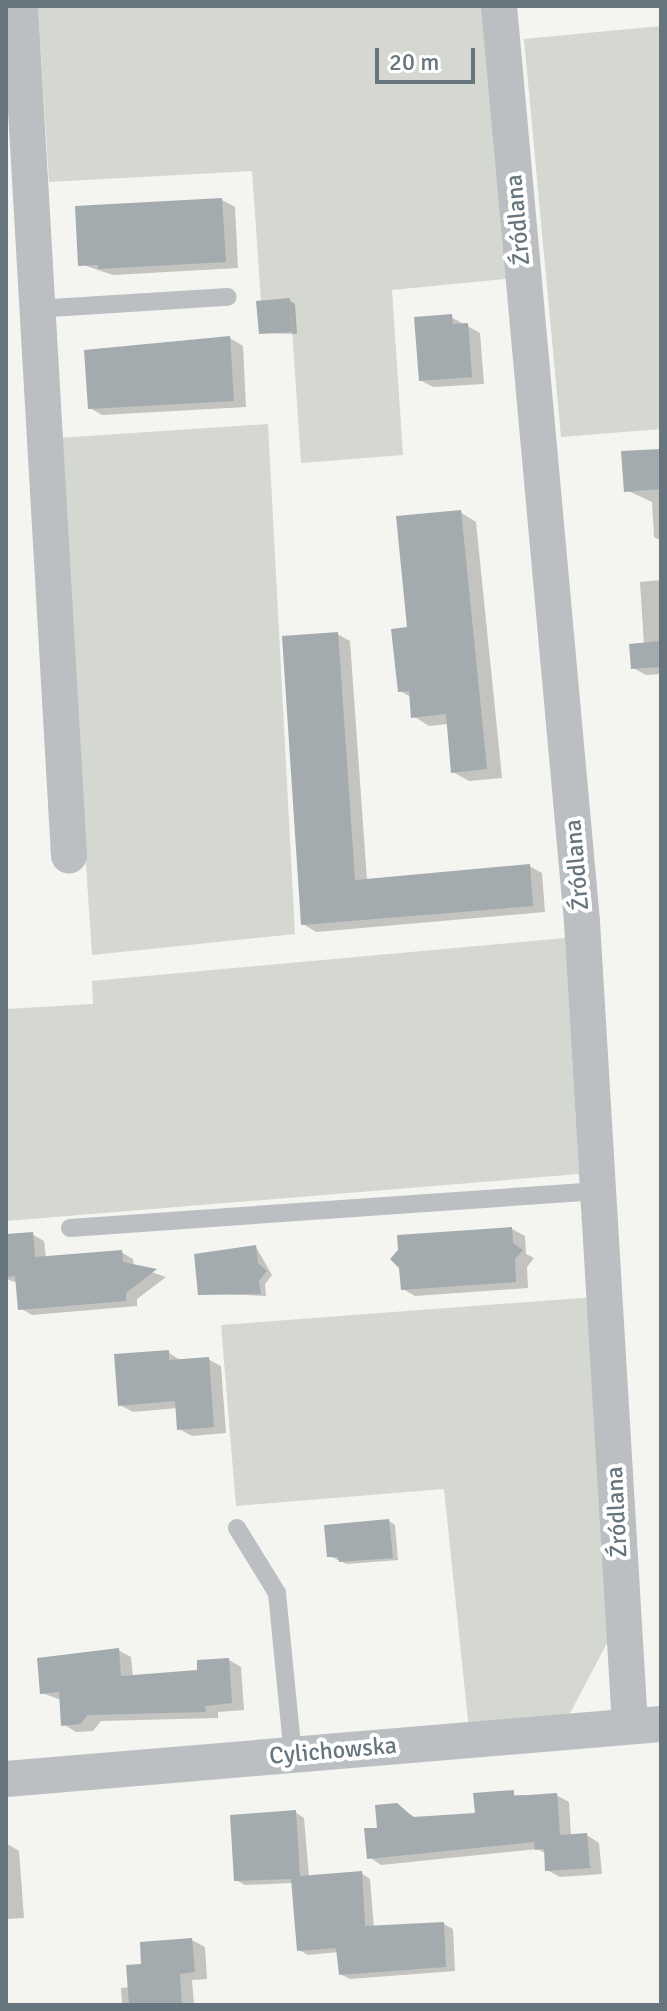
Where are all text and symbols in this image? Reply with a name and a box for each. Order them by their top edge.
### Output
scale bar [379,32,479,82]
text: 20 m [389,47,439,77]
street label: Źródlana [500,173,536,267]
street label: Źródlana [559,818,595,912]
street label: Źródlana [600,1466,634,1558]
street label: Cylichowska [268,1731,398,1771]

